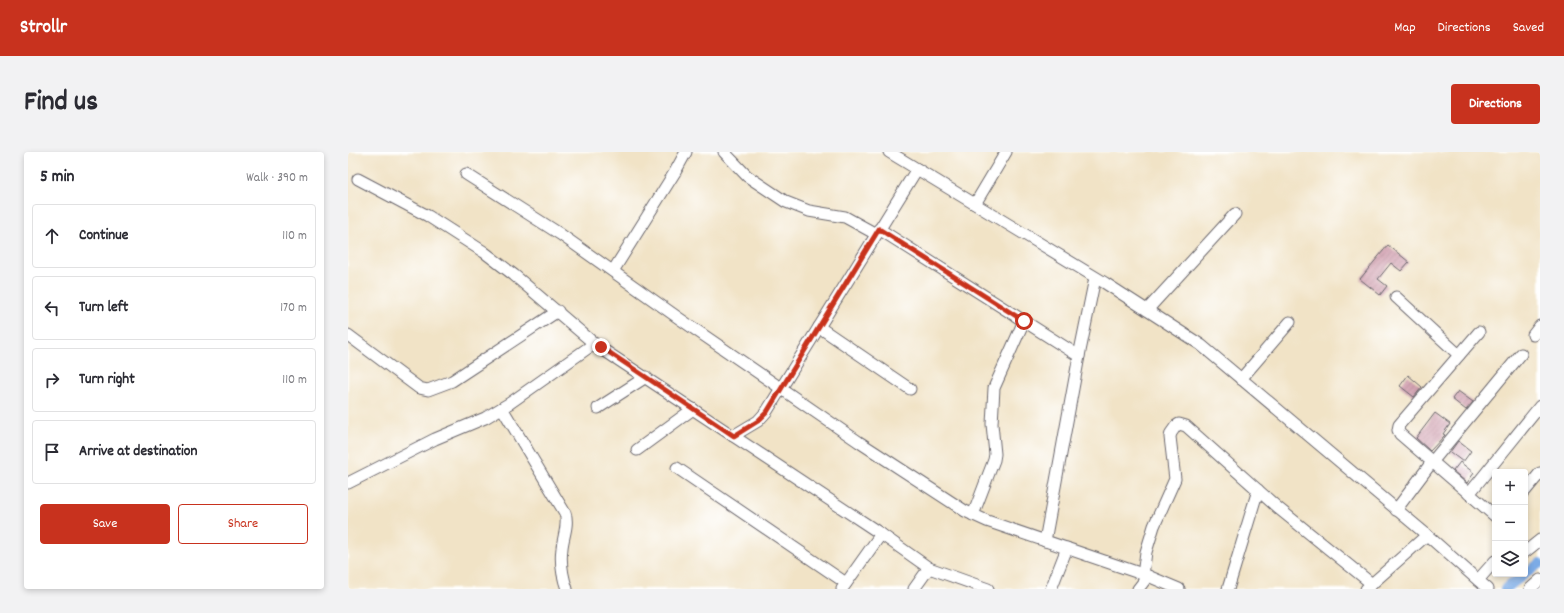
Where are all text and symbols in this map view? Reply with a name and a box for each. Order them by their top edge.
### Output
text: Strollr [20,15,67,42]
text: Map [1394,18,1416,38]
text: Directions [1438,18,1491,38]
text: Saved [1513,18,1544,38]
text: Find us [24,84,98,124]
button: Directions [1451,84,1540,124]
text: 5 min [40,166,74,190]
text: Walk · 390 m [246,169,308,188]
icon: ahead [41,225,63,247]
text: Continue [79,225,128,247]
text: 110 m [282,227,307,246]
icon: left [41,297,63,319]
text: Turn left [79,297,128,319]
text: 170 m [280,299,307,318]
route start [1015,312,1033,330]
route end [592,338,610,356]
icon: right [41,369,63,391]
text: Turn right [79,369,135,391]
text: 110 m [282,371,307,390]
icon: arrive [41,441,63,463]
text: Arrive at destination [79,441,197,463]
map controls [1492,469,1528,577]
button: + [1492,469,1528,505]
button: Save [40,504,170,544]
button: Share [178,504,308,544]
button: − [1492,505,1528,541]
button: layers [1492,541,1528,577]

